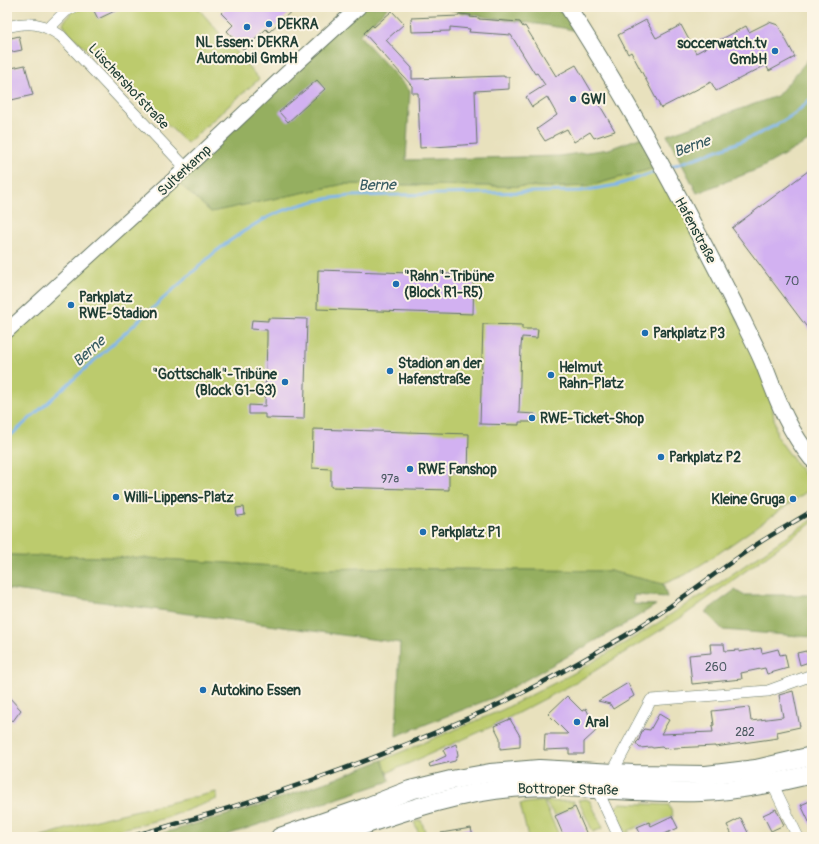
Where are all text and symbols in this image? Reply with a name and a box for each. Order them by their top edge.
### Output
place label: DEKRA [277,16,319,33]
marker: DEKRA [264,19,274,29]
marker: NL Essen: DEKRA Automobil GmbH [242,22,252,32]
place label: NL Essen: DEKRA Automobil GmbH [195,34,299,67]
place label: soccerwatch.tv GmbH [677,35,768,68]
street label: Lüschershofstraße [85,40,173,133]
marker: soccerwatch.tv GmbH [770,46,780,56]
place label: GWI [581,91,606,108]
marker: GWI [568,94,578,104]
water label: Berne [671,131,714,162]
street label: Sulterkamp [154,141,215,200]
water label: Berne [358,176,397,195]
street label: Hafenstraße [671,194,720,266]
place label: "Rahn"-Tribüne (Block R1-R5) [404,268,495,301]
house number: 70 [785,274,799,289]
marker: "Rahn"-Tribüne (Block R1-R5) [391,279,401,289]
place label: Parkplatz RWE-Stadion [79,289,157,322]
marker: Parkplatz RWE-Stadion [66,300,76,310]
place label: Parkplatz P3 [653,325,725,342]
marker: Parkplatz P3 [640,328,650,338]
water label: Berne [69,331,111,371]
place label: Stadion an der Hafenstraße [398,355,483,388]
place label: Helmut Rahn-Platz [559,359,625,392]
place label: "Gottschalk"-Tribüne (Block G1-G3) [152,366,278,399]
marker: Stadion an der Hafenstraße [385,366,395,376]
marker: Helmut Rahn-Platz [546,370,556,380]
marker: "Gottschalk"-Tribüne (Block G1-G3) [280,377,290,387]
place label: RWE-Ticket-Shop [540,410,644,427]
marker: RWE-Ticket-Shop [527,413,537,423]
place label: Parkplatz P2 [669,449,741,466]
marker: Parkplatz P2 [656,452,666,462]
place label: RWE Fanshop [418,461,497,478]
marker: RWE Fanshop [405,464,415,474]
house number: 97a [381,472,399,487]
place label: Willi-Lippens-Platz [124,489,234,506]
place label: Kleine Gruga [711,491,785,508]
marker: Willi-Lippens-Platz [111,492,121,502]
marker: Kleine Gruga [788,494,798,504]
place label: Parkplatz P1 [431,524,501,541]
marker: Parkplatz P1 [418,527,428,537]
house number: 260 [705,660,727,675]
place label: Autokino Essen [211,682,301,699]
marker: Autokino Essen [198,685,208,695]
place label: Aral [585,714,609,731]
marker: Aral [572,717,582,727]
house number: 282 [735,725,755,740]
street label: Bottroper Straße [518,780,618,799]

